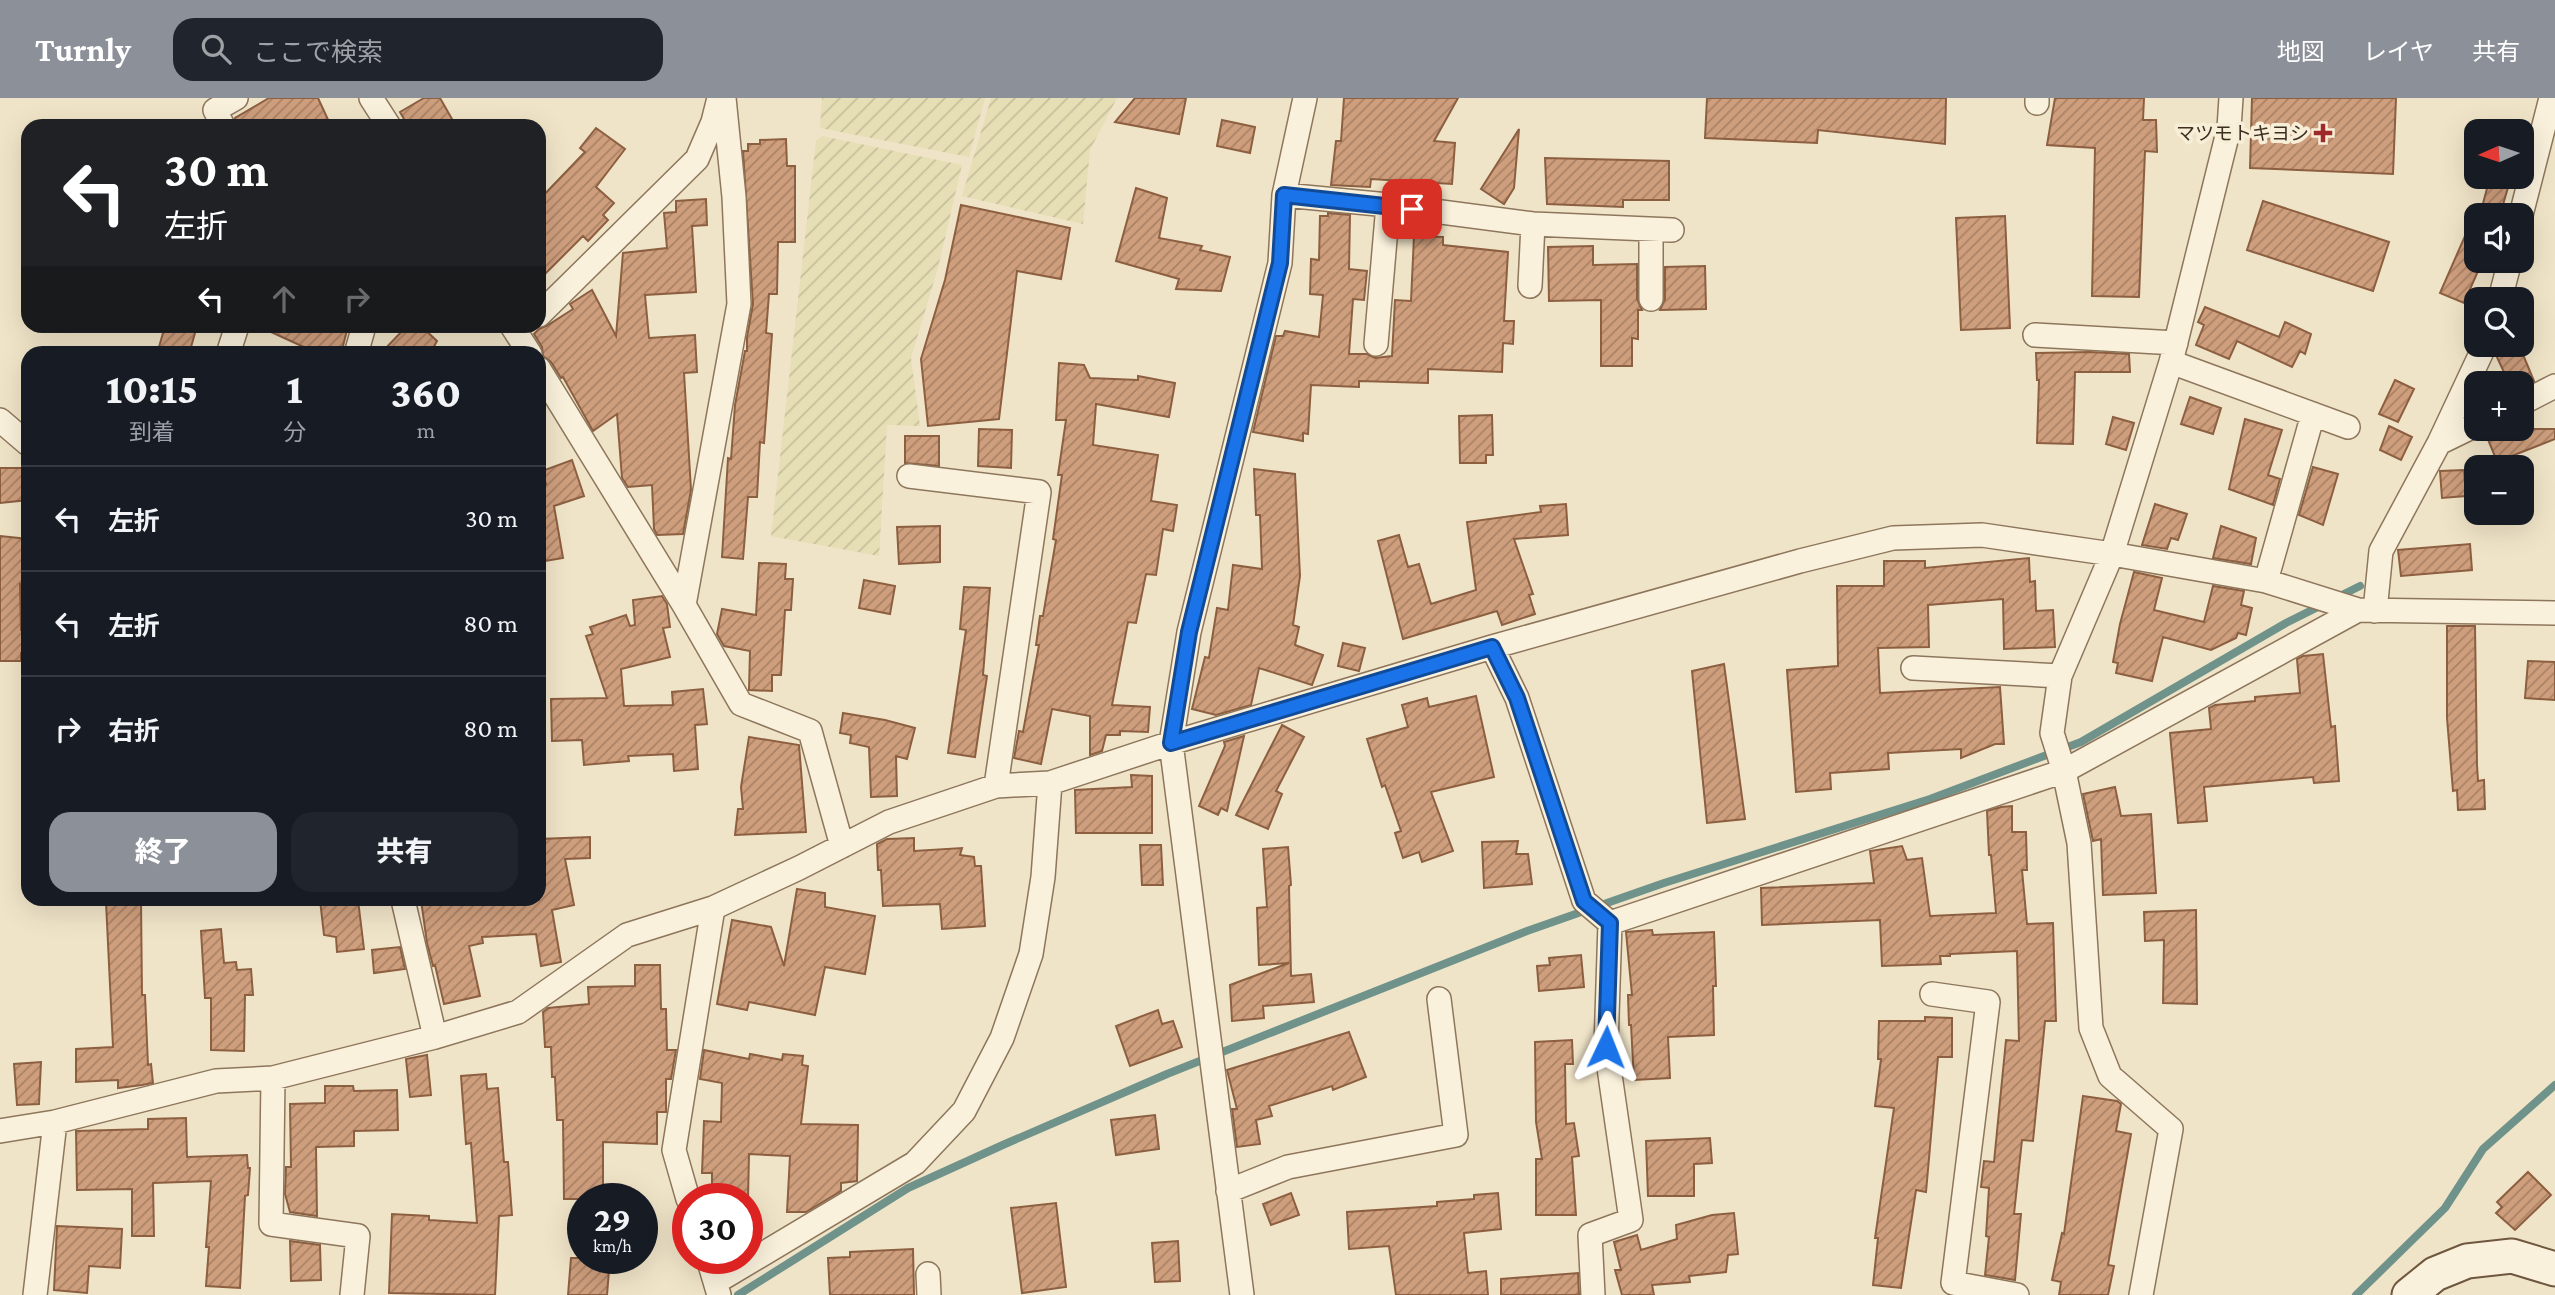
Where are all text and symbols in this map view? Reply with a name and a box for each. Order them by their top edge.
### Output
search box [173,18,663,81]
icon: search [197,30,235,68]
text: Turnly [35,31,131,68]
text: ここで検索 [253,38,383,67]
text: 地図 [2277,38,2325,65]
text: レイヤ [2363,38,2434,65]
text: 共有 [2472,38,2520,65]
north arrow [2464,119,2534,189]
map controls [2464,119,2534,525]
place label: マツモトキヨシ [2176,123,2309,144]
marker: マツモトキヨシ [2315,125,2331,141]
text: 30 m [164,142,269,197]
icon: left [49,147,140,238]
pin [1382,179,1442,239]
icon: arrive [1393,190,1431,228]
button: sound [2464,203,2534,273]
text: 左折 [164,208,228,244]
icon: left [192,280,230,318]
icon: ahead [265,280,303,318]
icon: right [338,280,376,318]
button: search [2464,287,2534,357]
text: 10:15 [106,365,198,412]
text: 1 [286,365,303,412]
text: 360 [391,369,461,416]
button: + [2464,371,2534,441]
text: m [417,417,435,443]
text: 到着 [129,419,175,445]
text: 分 [283,419,306,445]
button: − [2464,455,2534,525]
icon: left [49,500,87,538]
text: 30 m [465,504,518,533]
text: 左折 [108,507,160,536]
icon: left [49,605,87,643]
text: 80 m [464,609,518,638]
text: 左折 [108,612,160,641]
icon: right [49,710,87,748]
text: 80 m [464,714,518,743]
text: 右折 [108,717,160,746]
button: 終了 [49,812,277,892]
button: 共有 [291,812,518,892]
position arrow [1569,1010,1643,1084]
speed limit sign: 30 [672,1183,763,1274]
text: 29 [594,1200,631,1239]
text: km/h [593,1236,632,1256]

